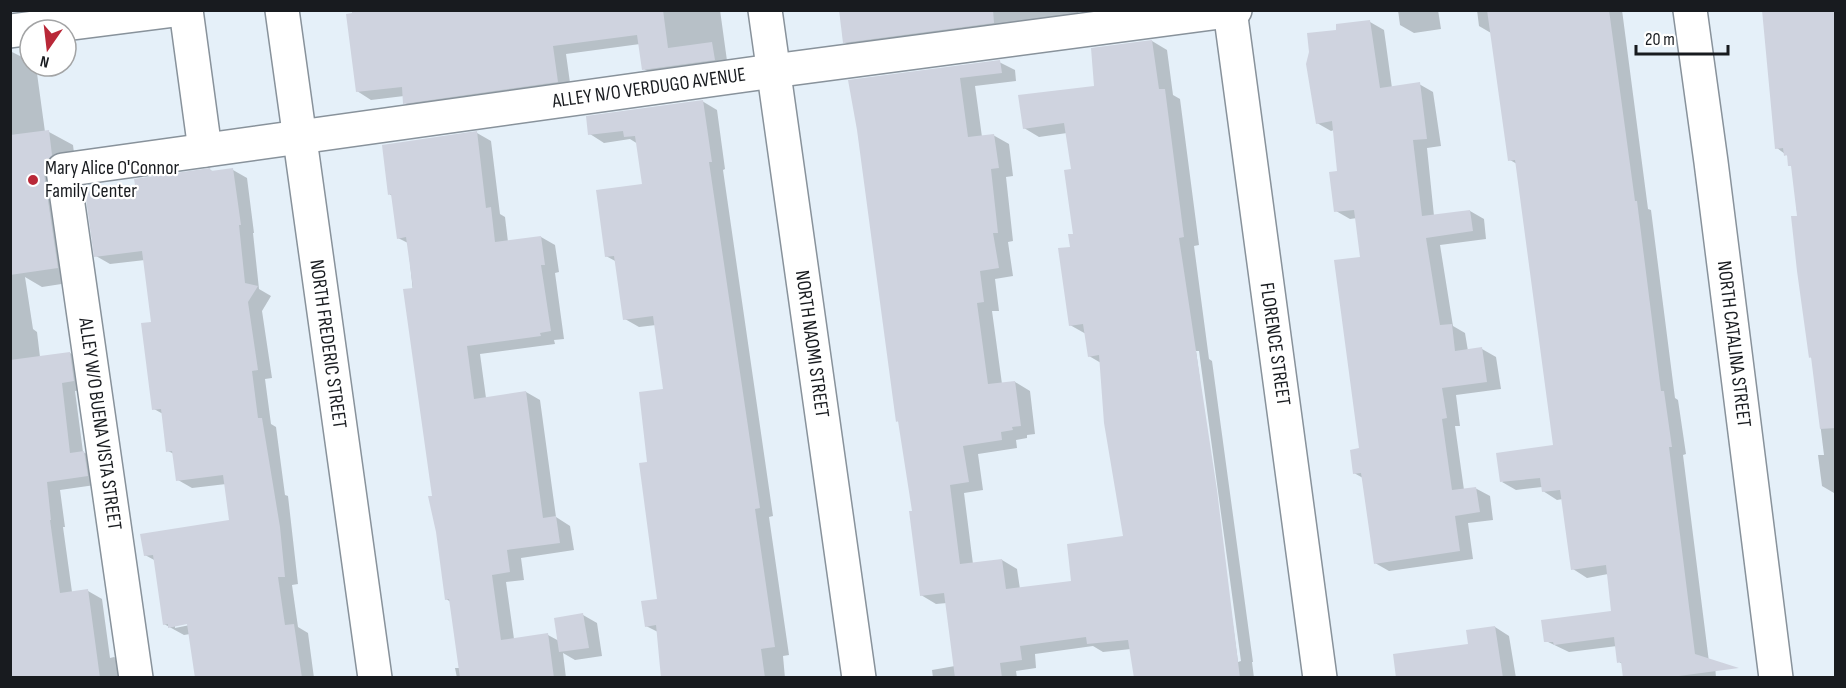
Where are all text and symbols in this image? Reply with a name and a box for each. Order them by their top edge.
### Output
north arrow [18,18,78,78]
scale bar [1636,18,1728,56]
text: 20 m [1645,29,1675,50]
text: N [38,51,51,71]
street label: ALLEY N/O VERDUGO AVENUE [550,63,747,114]
place label: Mary Alice O'Connor Family Center [45,156,179,203]
marker: Mary Alice O'Connor Family Center [26,173,40,187]
street label: NORTH FREDERIC STREET [304,258,352,430]
street label: NORTH CATALINA STREET [1712,259,1756,429]
street label: NORTH NAOMI STREET [790,269,834,419]
street label: FLORENCE STREET [1254,281,1296,407]
street label: ALLEY W/O BUENA VISTA STREET [73,315,127,532]

